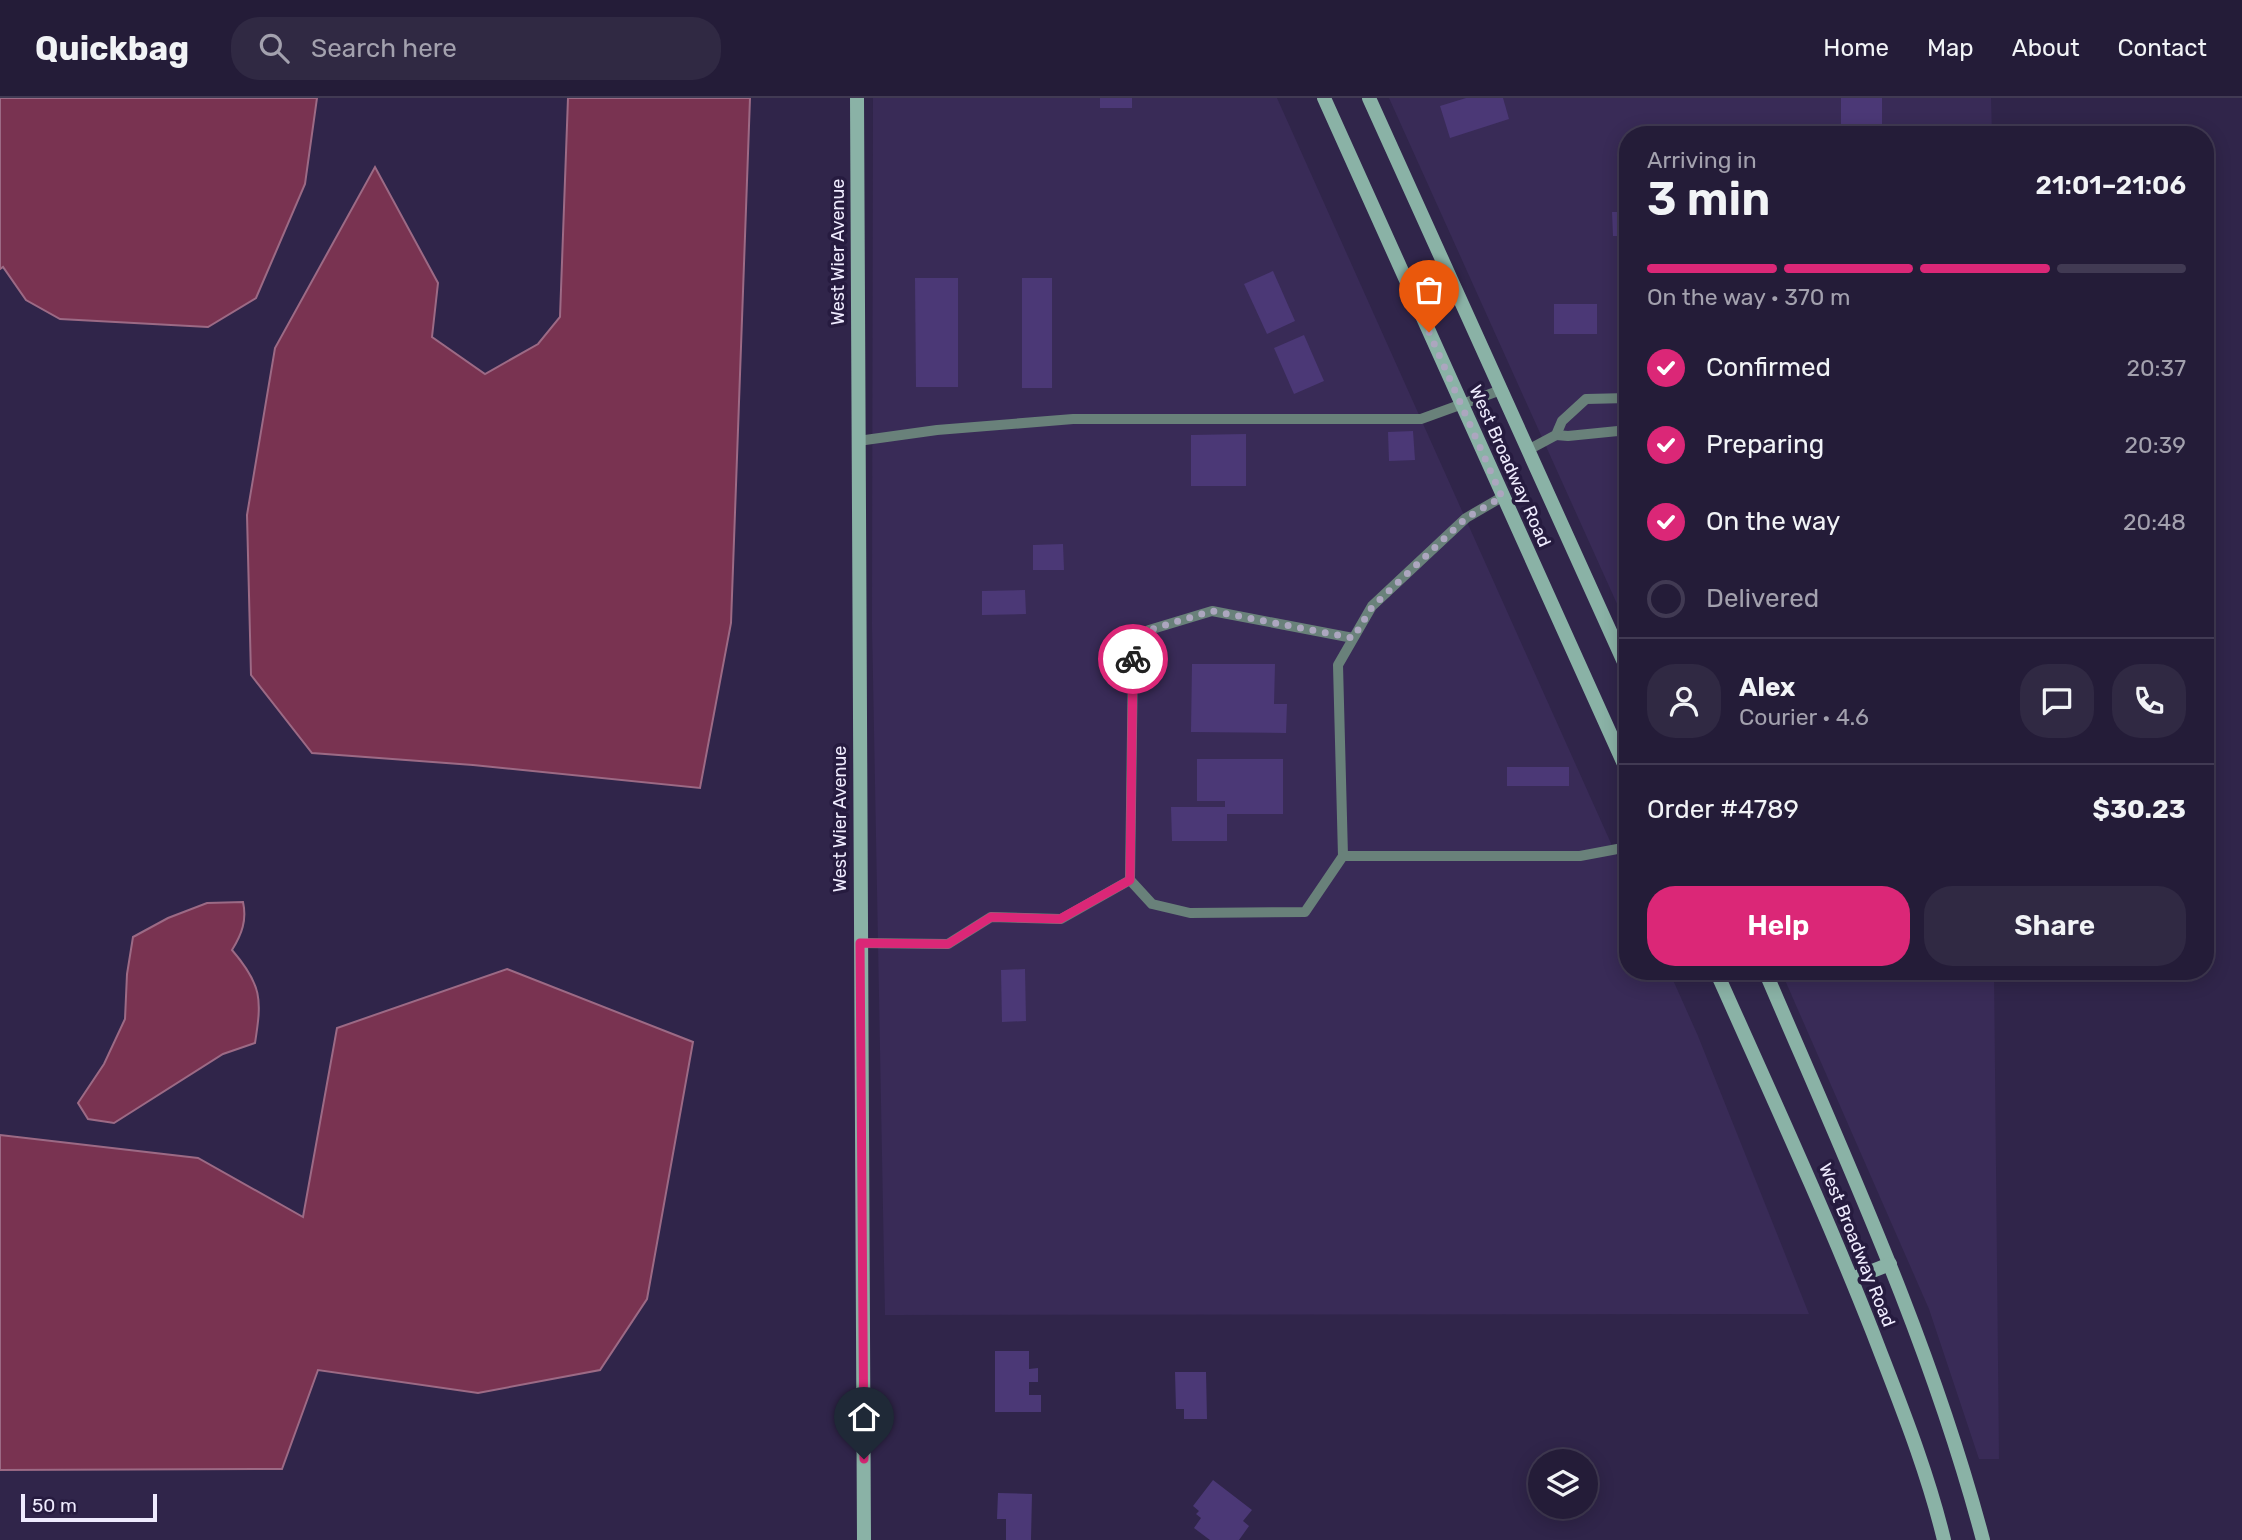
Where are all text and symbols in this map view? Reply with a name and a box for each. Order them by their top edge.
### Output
search box [231,17,721,80]
text: Quickbag [35,29,189,68]
icon: search [255,29,293,67]
text: Search here [311,33,457,64]
text: Home [1823,34,1889,62]
text: Map [1927,34,1974,62]
text: About [2012,34,2080,62]
text: Contact [2118,34,2207,62]
text: Arriving in [1647,146,1757,174]
text: 21:01–21:06 [2036,170,2186,201]
text: 3 min [1647,172,1770,227]
street label: West Wier Avenue [827,179,849,325]
pin [1399,260,1459,332]
icon: bag [1410,271,1448,309]
text: On the way · 370 m [1647,283,1850,311]
icon: check [1647,349,1685,387]
text: Confirmed [1706,352,1831,383]
text: 20:37 [2126,354,2186,382]
street label: West Broadway Road [1464,382,1556,550]
icon: check [1647,426,1685,464]
text: Preparing [1706,429,1824,460]
text: 20:39 [2125,431,2186,459]
icon: check [1647,503,1685,541]
text: On the way [1706,506,1840,537]
text: 20:48 [2123,508,2186,536]
text: Delivered [1706,583,1819,614]
courier [1098,624,1168,694]
icon: bike [1114,640,1152,678]
button: person [1647,664,1721,738]
button: chat [2020,664,2094,738]
button: phone [2112,664,2186,738]
text: Alex [1739,672,1795,703]
text: Courier · 4.6 [1739,703,1869,731]
street label: West Wier Avenue [829,746,851,892]
text: Order #4789 [1647,794,1799,825]
text: $30.23 [2093,794,2186,825]
button: Help [1647,886,1910,966]
button: Share [1924,886,2186,966]
street label: West Broadway Road [1814,1160,1900,1330]
pin [834,1387,894,1459]
icon: home [845,1398,883,1436]
map controls [1528,1449,1598,1519]
button: layers [1528,1449,1598,1519]
scale bar [21,1491,158,1523]
text: 50 m [32,1494,77,1517]

